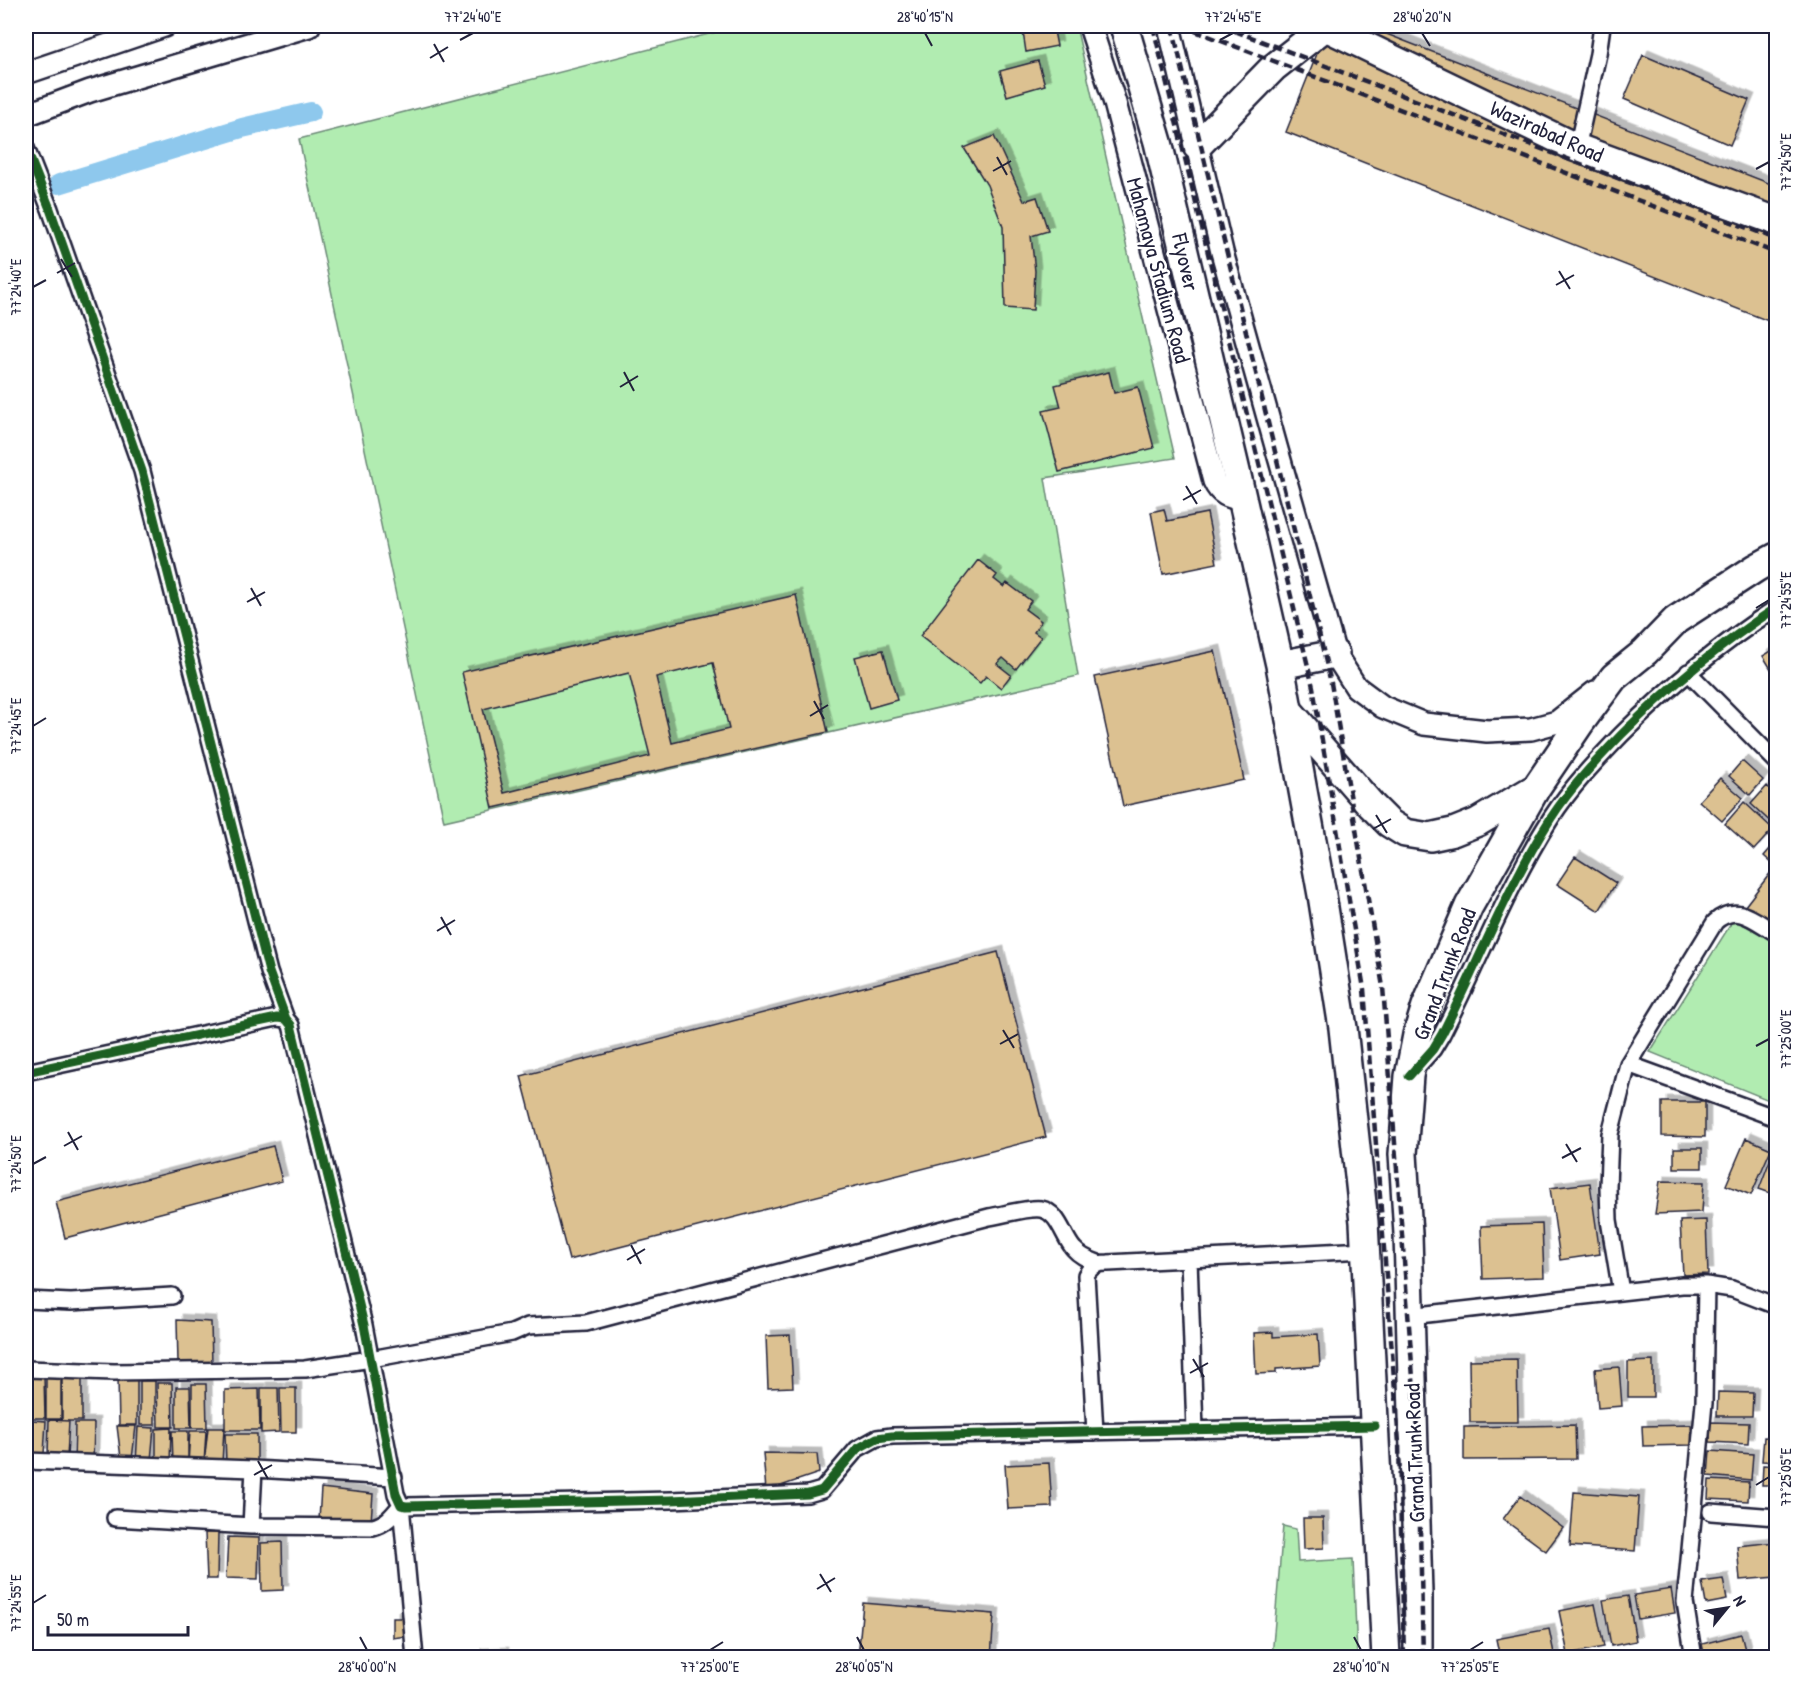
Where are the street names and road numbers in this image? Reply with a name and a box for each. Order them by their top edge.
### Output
street label: Wazirabad Road [1486,93,1609,169]
street label: Mahamaya Stadium Road [1120,174,1198,366]
street label: Flyover [1165,229,1207,294]
street label: Grand Trunk Road [1405,903,1483,1044]
street label: Grand Trunk Road [1397,1383,1431,1523]

